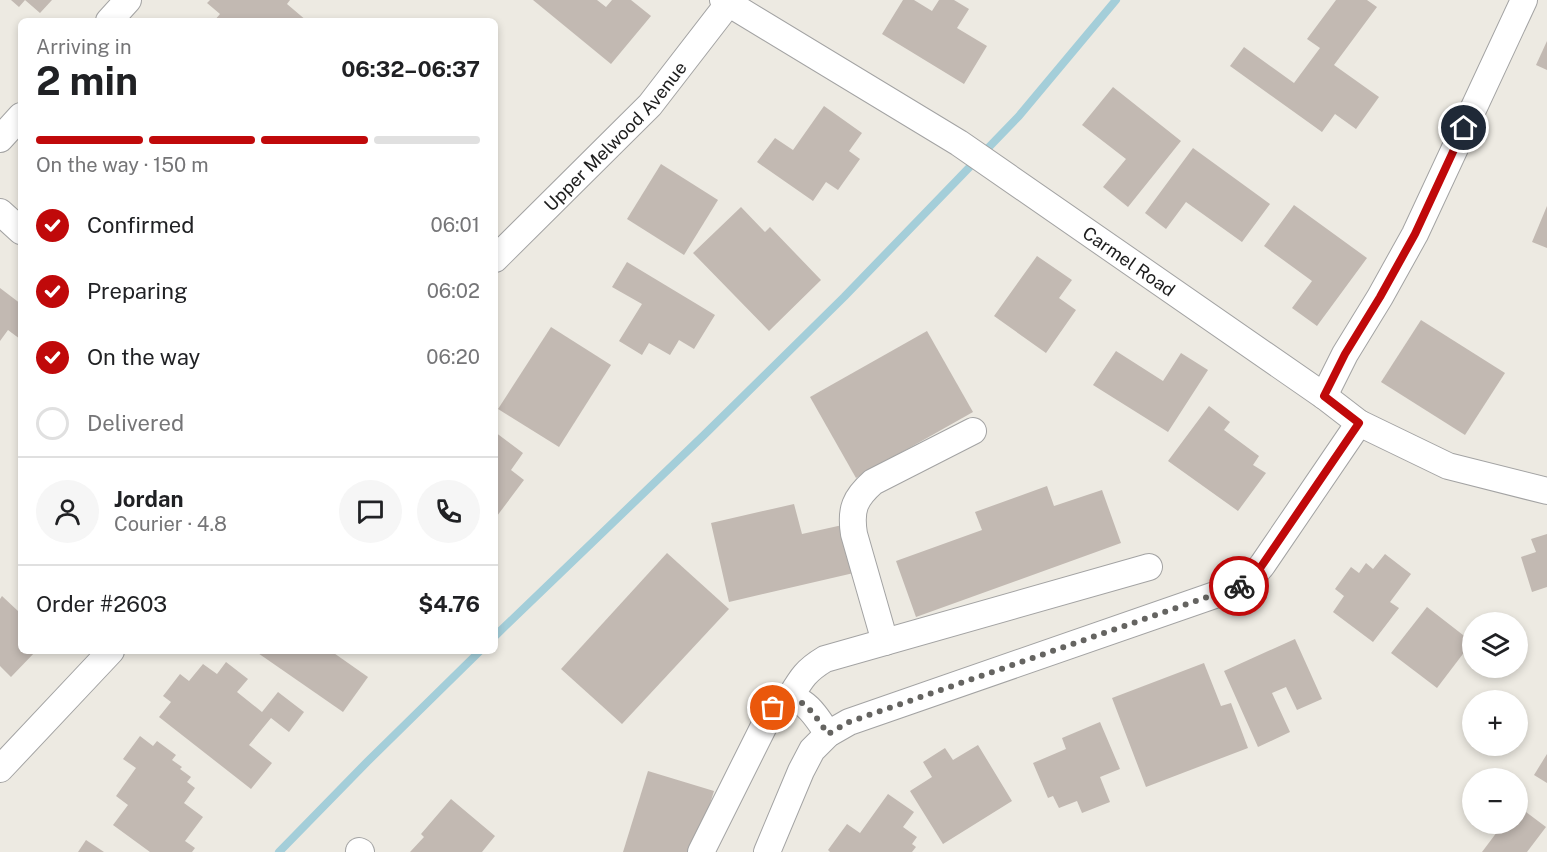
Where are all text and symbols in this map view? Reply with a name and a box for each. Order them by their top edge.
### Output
text: Arriving in [36,35,131,59]
text: 06:32–06:37 [341,56,480,82]
street label: Upper Melwood Avenue [539,57,690,215]
text: 2 min [36,58,138,104]
pin [1438,102,1489,153]
icon: home [1447,111,1480,144]
text: On the way · 150 m [36,153,208,177]
icon: check [36,209,69,242]
text: Confirmed [87,212,194,238]
text: 06:01 [431,213,480,237]
street label: Carmel Road [1079,222,1179,300]
icon: check [36,275,69,308]
text: Preparing [87,278,188,304]
text: 06:02 [427,279,480,303]
icon: check [36,341,69,374]
text: On the way [87,344,200,370]
text: 06:20 [426,345,480,369]
text: Delivered [87,410,184,436]
button: person [36,480,99,543]
button: chat [339,480,402,543]
button: phone [417,480,480,543]
text: Jordan [114,486,183,512]
text: Courier · 4.8 [114,512,227,536]
courier [1209,556,1269,616]
icon: bike [1223,570,1256,603]
text: Order #2603 [36,591,167,617]
text: $4.76 [418,591,480,617]
map controls [1462,612,1528,834]
button: layers [1462,612,1528,678]
pin [747,682,798,733]
button: + [1462,690,1528,756]
icon: bag [756,691,789,724]
button: − [1462,768,1528,834]

